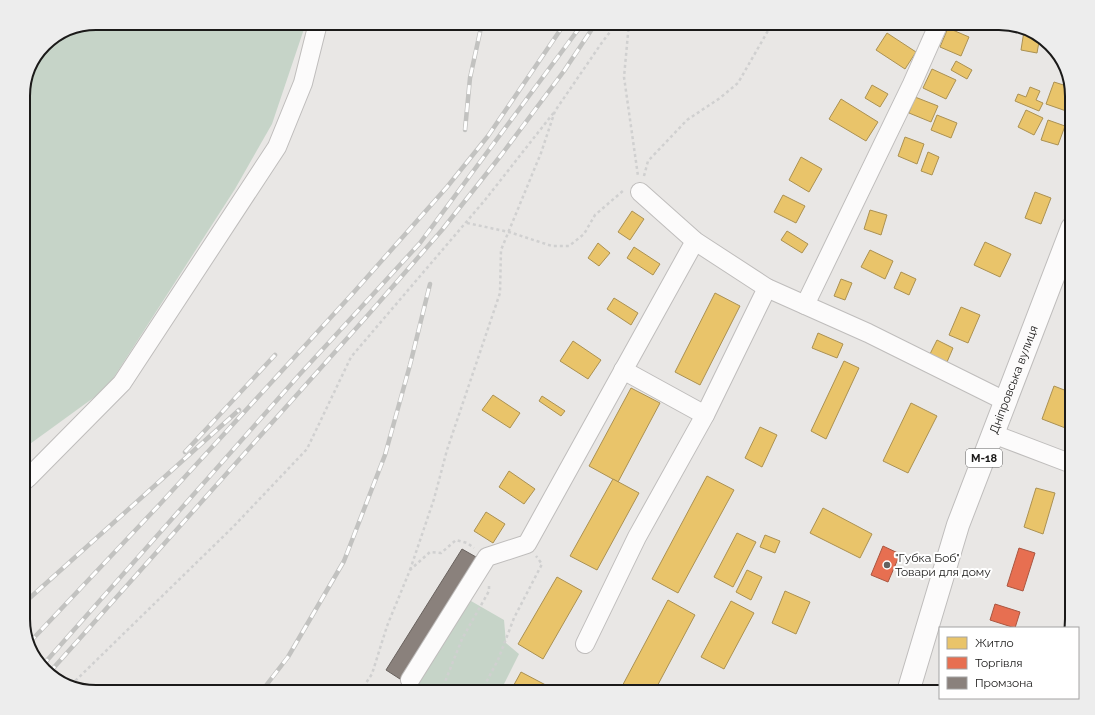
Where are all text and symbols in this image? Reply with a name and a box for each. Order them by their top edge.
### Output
street label: Дніпровська вулиця [987,324,1041,436]
road number: М-18 [966,449,1002,467]
place label: "Губка Боб" Товари для дому [895,551,991,579]
marker: "Губка Боб" Товари для дому [882,560,892,570]
legend [939,627,1079,699]
text: Житло [975,636,1014,650]
text: Торгівля [975,656,1022,670]
text: Промзона [975,676,1033,690]

